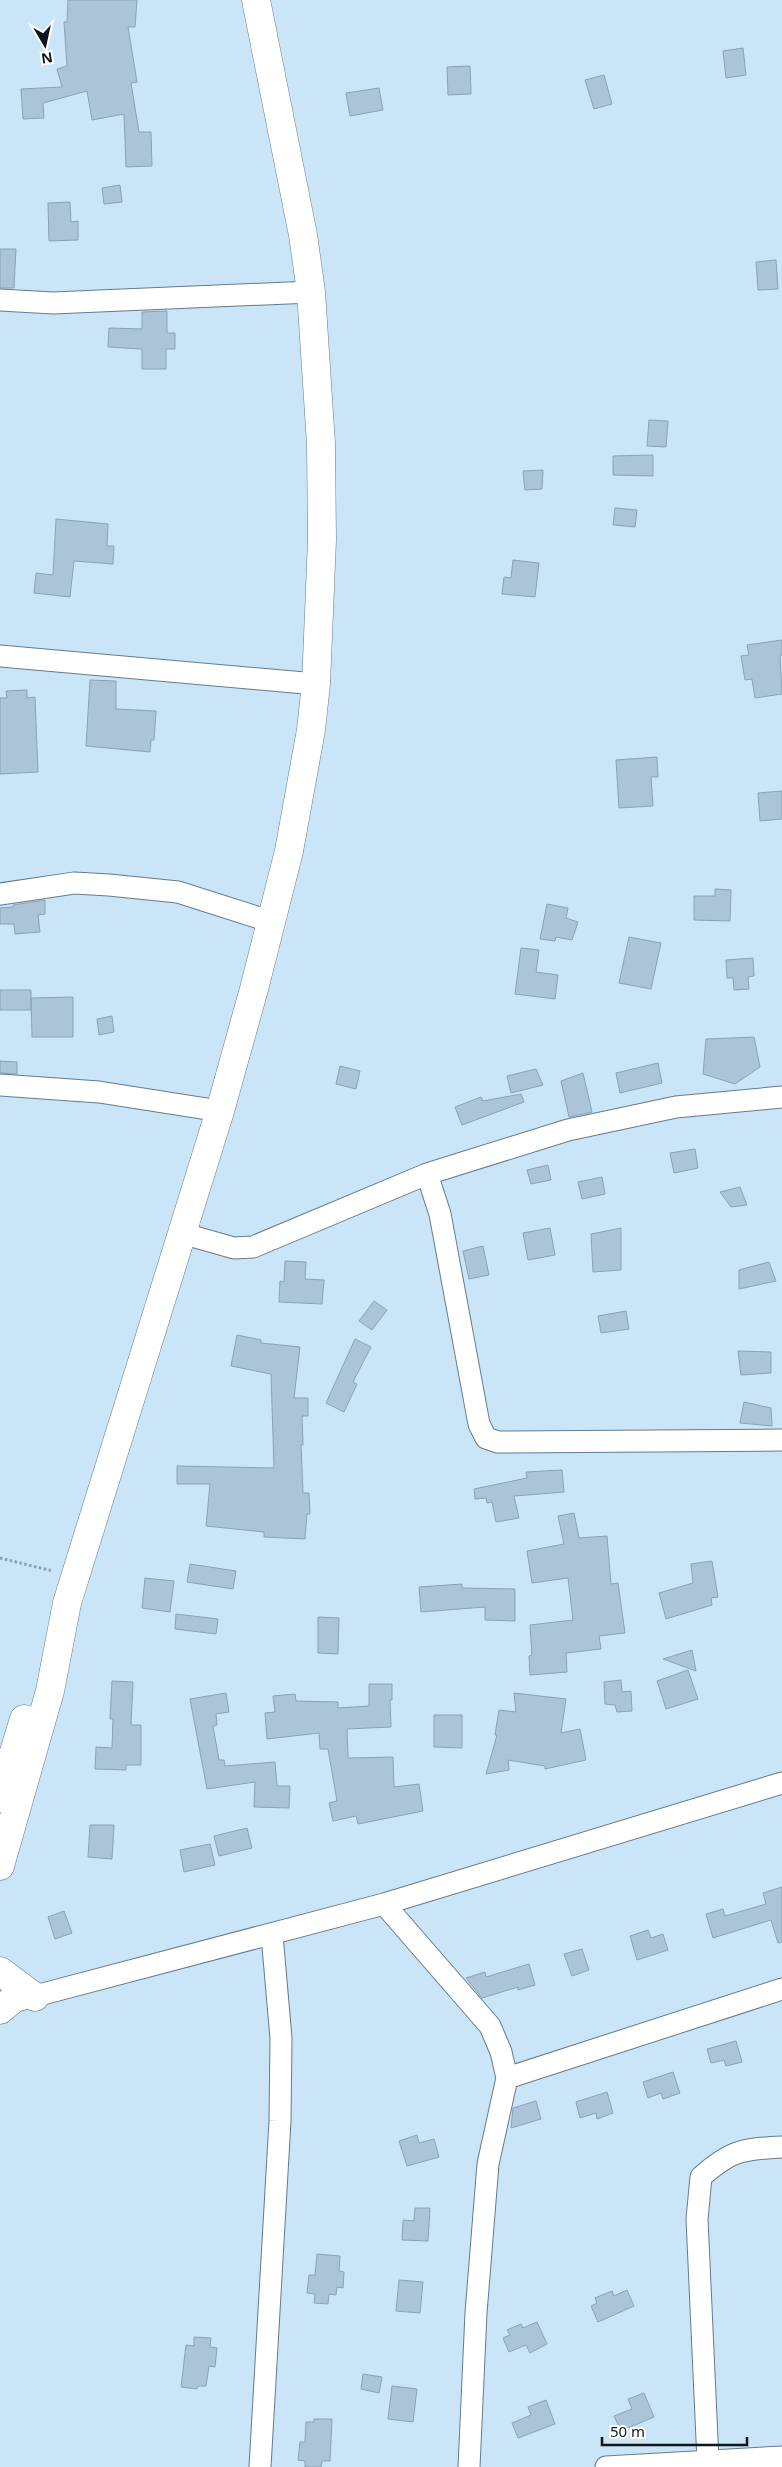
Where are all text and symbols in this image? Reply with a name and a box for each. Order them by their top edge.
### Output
north arrow [20,20,70,70]
text: N [40,48,54,69]
scale bar [602,2414,747,2446]
text: 50 m [610,2421,645,2441]

